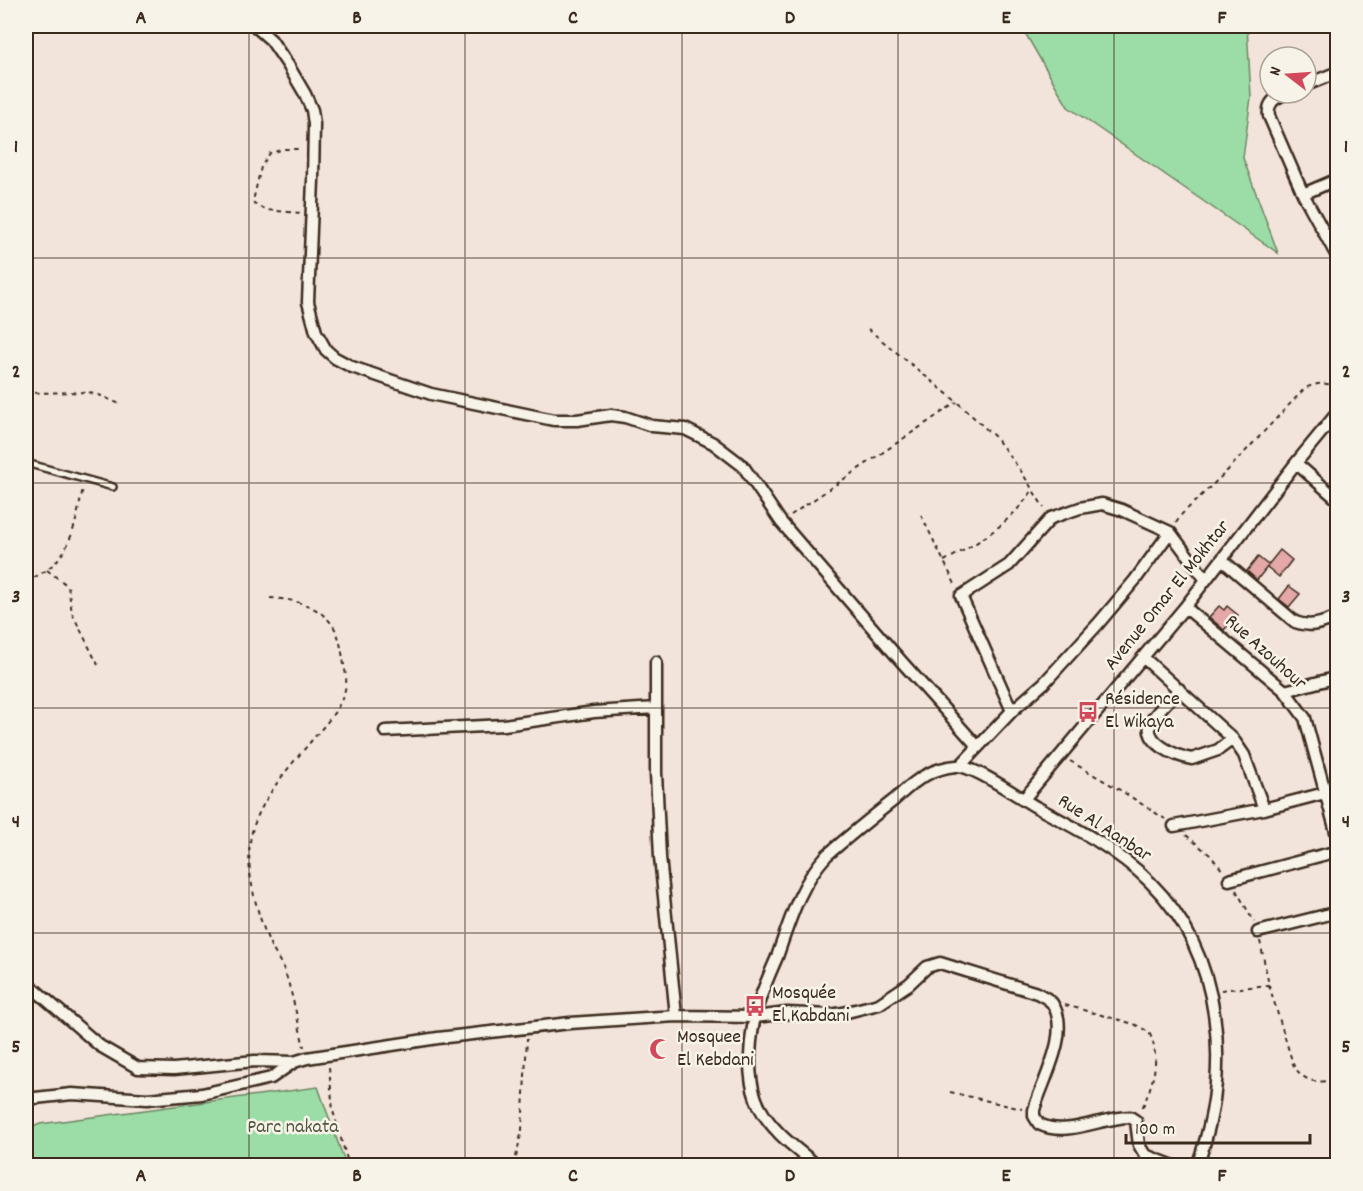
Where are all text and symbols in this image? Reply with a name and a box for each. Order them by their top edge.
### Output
text: A [136,5,147,33]
text: B [352,5,362,33]
text: C [568,5,578,33]
text: D [785,5,796,33]
text: E [1001,5,1011,33]
text: F [1218,5,1228,33]
north arrow [1258,45,1318,105]
text: N [1264,64,1288,78]
text: 1 [14,134,18,162]
text: 1 [1344,134,1348,162]
text: 2 [12,359,20,387]
text: 2 [1342,359,1350,387]
street label: Avenue Omar El Mokhtar [1098,514,1238,677]
text: 3 [12,584,20,612]
text: 3 [1342,584,1350,612]
street label: Rue Azouhour [1218,609,1313,698]
place label: Résidence El Wikaya [1105,686,1180,737]
bus stop icon: Résidence El Wikaya [1076,700,1100,724]
street label: Rue Al Aanbar [1052,788,1157,870]
text: 4 [12,809,20,837]
text: 4 [1342,809,1350,837]
place label: Mosquée El Kabdani [772,980,850,1031]
bus stop icon: Mosquée El Kabdani [743,994,767,1018]
place label: Mosquee El Kebdani [677,1024,754,1075]
text: 5 [11,1034,21,1062]
text: 5 [1341,1034,1351,1062]
mosque icon: Mosquee El Kebdani [648,1037,672,1061]
scale bar [1126,1107,1310,1145]
park label: Parc nakata [247,1114,339,1142]
text: 100 m [1135,1118,1175,1143]
text: A [136,1163,147,1191]
text: B [352,1163,362,1191]
text: C [568,1163,578,1191]
text: D [785,1163,796,1191]
text: E [1001,1163,1011,1191]
text: F [1218,1163,1228,1191]

